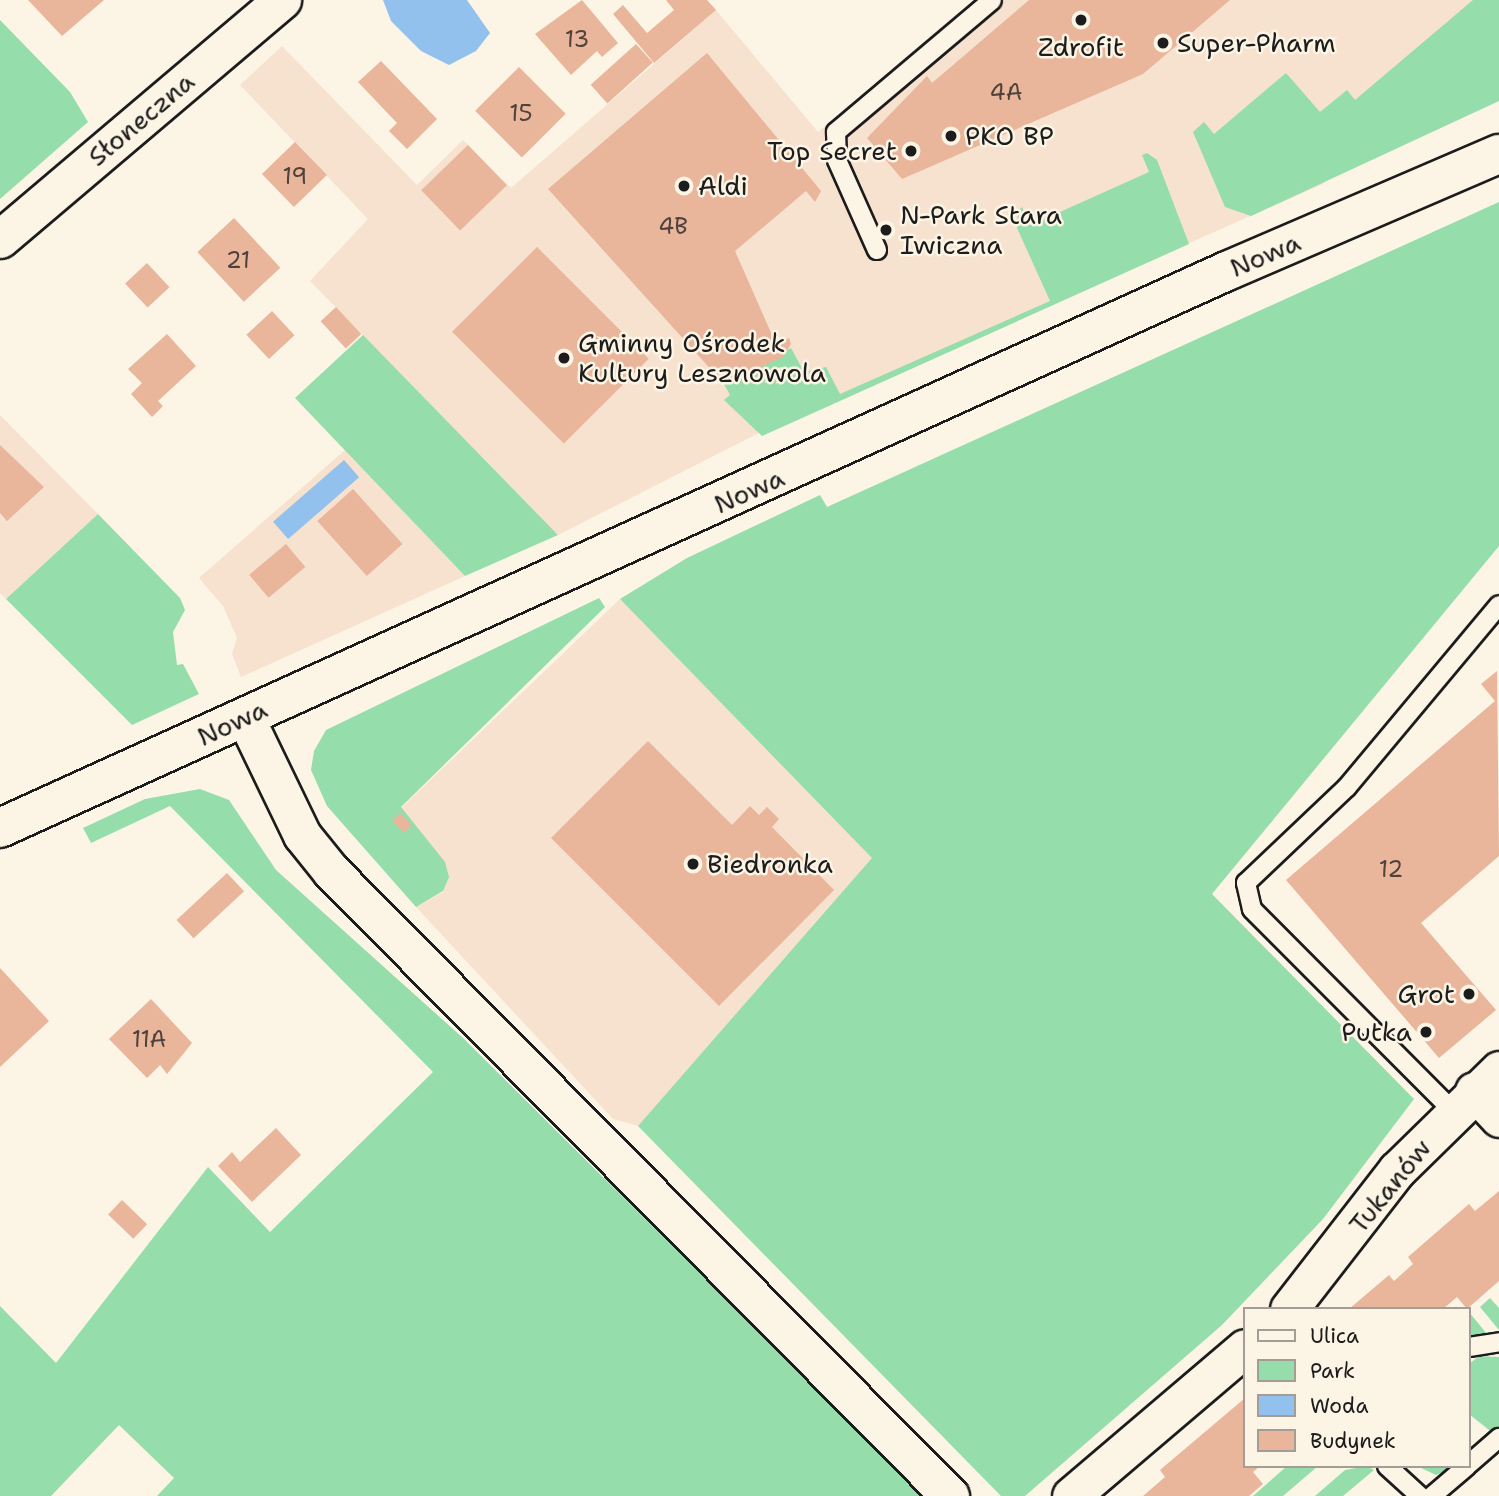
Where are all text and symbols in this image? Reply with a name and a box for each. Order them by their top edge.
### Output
marker: Zdrofit [1073,12,1089,28]
house number: 13 [565,25,589,53]
place label: Super-Pharm [1177,27,1336,59]
place label: Zdrofit [1038,31,1124,63]
marker: Super-Pharm [1155,35,1171,51]
street label: Słoneczna [82,66,200,172]
house number: 4A [990,78,1022,106]
house number: 15 [509,99,533,127]
place label: PKO BP [965,120,1054,152]
marker: PKO BP [943,128,959,144]
place label: Top Secret [767,135,897,167]
marker: Top Secret [903,143,919,159]
house number: 19 [283,162,307,190]
place label: Aldi [698,170,748,202]
marker: Aldi [676,178,692,194]
place label: N-Park Stara Iwiczna [900,199,1062,260]
house number: 4B [658,212,688,240]
marker: N-Park Stara Iwiczna [878,222,894,238]
street label: Nowa [1225,226,1305,284]
house number: 21 [226,246,250,274]
place label: Gminny Ośrodek Kultury Lesznowola [578,327,826,388]
marker: Gminny Ośrodek Kultury Lesznowola [556,350,572,366]
street label: Nowa [709,462,789,520]
street label: Nowa [192,693,272,753]
place label: Biedronka [707,848,833,880]
house number: 12 [1379,855,1403,883]
marker: Biedronka [685,856,701,872]
place label: Grot [1397,978,1455,1010]
marker: Grot [1461,986,1477,1002]
place label: Putka [1341,1016,1412,1048]
marker: Putka [1418,1024,1434,1040]
house number: 11A [132,1025,166,1053]
street label: Tukanów [1343,1133,1437,1239]
legend [1244,1307,1471,1468]
text: Ulica [1310,1322,1359,1350]
text: Park [1310,1357,1355,1385]
text: Woda [1310,1392,1368,1420]
text: Budynek [1310,1427,1396,1455]

